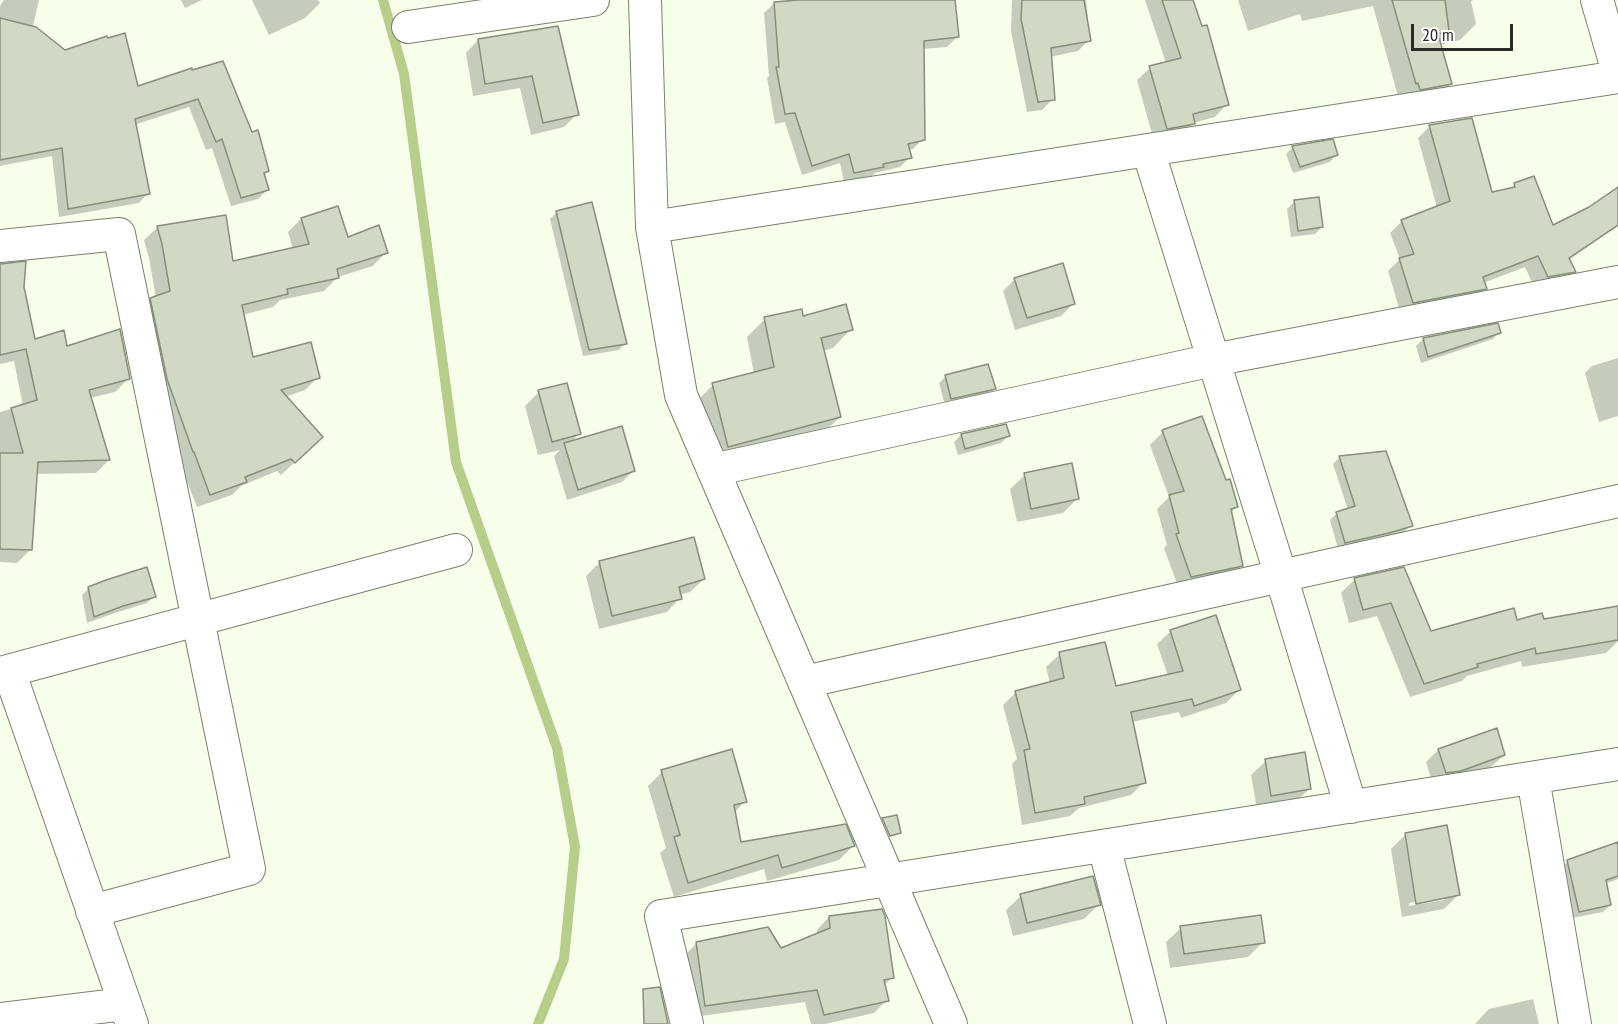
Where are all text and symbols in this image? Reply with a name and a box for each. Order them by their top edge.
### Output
scale bar [1414,12,1516,50]
text: 20 m [1422,23,1454,46]

